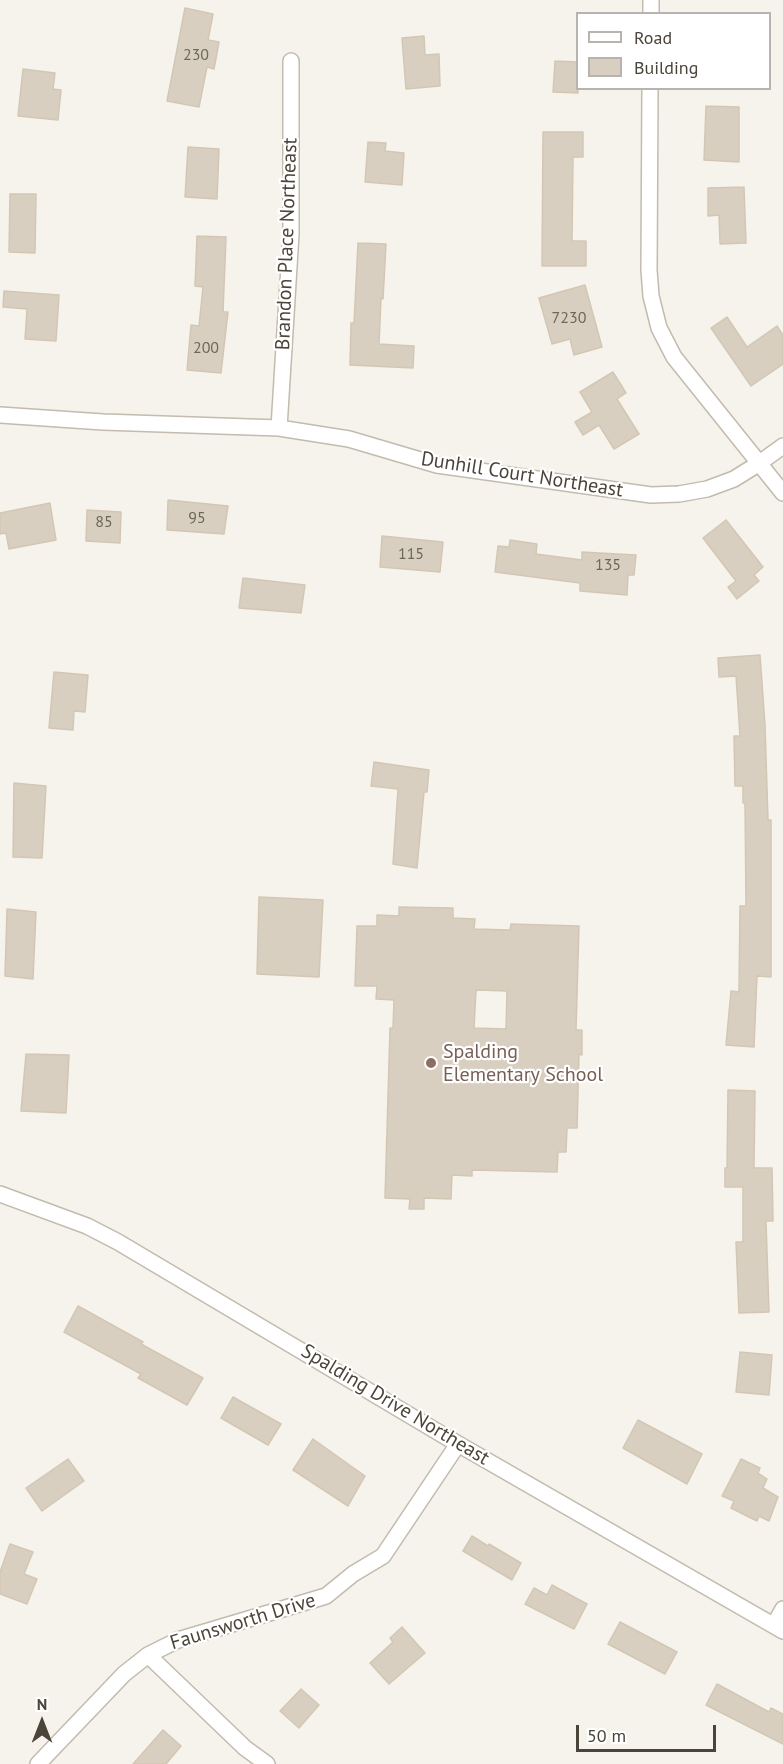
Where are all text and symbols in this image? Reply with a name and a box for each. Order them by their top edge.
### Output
legend [576,12,771,90]
text: Road [634,26,672,49]
house number: 230 [183,45,209,65]
text: Building [634,56,698,79]
street label: Brandon Place Northeast [271,137,303,351]
house number: 7230 [552,308,586,328]
house number: 200 [193,338,219,358]
street label: Dunhill Court Northeast [419,447,625,503]
house number: 95 [188,508,206,528]
house number: 85 [95,512,113,532]
house number: 115 [398,544,424,564]
house number: 135 [595,555,621,575]
place label: Spalding Elementary School [443,1040,603,1087]
marker: Spalding Elementary School [424,1056,438,1070]
street label: Spalding Drive Northeast [297,1339,493,1471]
street label: Faunsworth Drive [167,1588,319,1656]
north arrow [12,1692,72,1752]
text: N [37,1694,47,1714]
scale bar [579,1713,718,1751]
text: 50 m [587,1724,626,1747]

